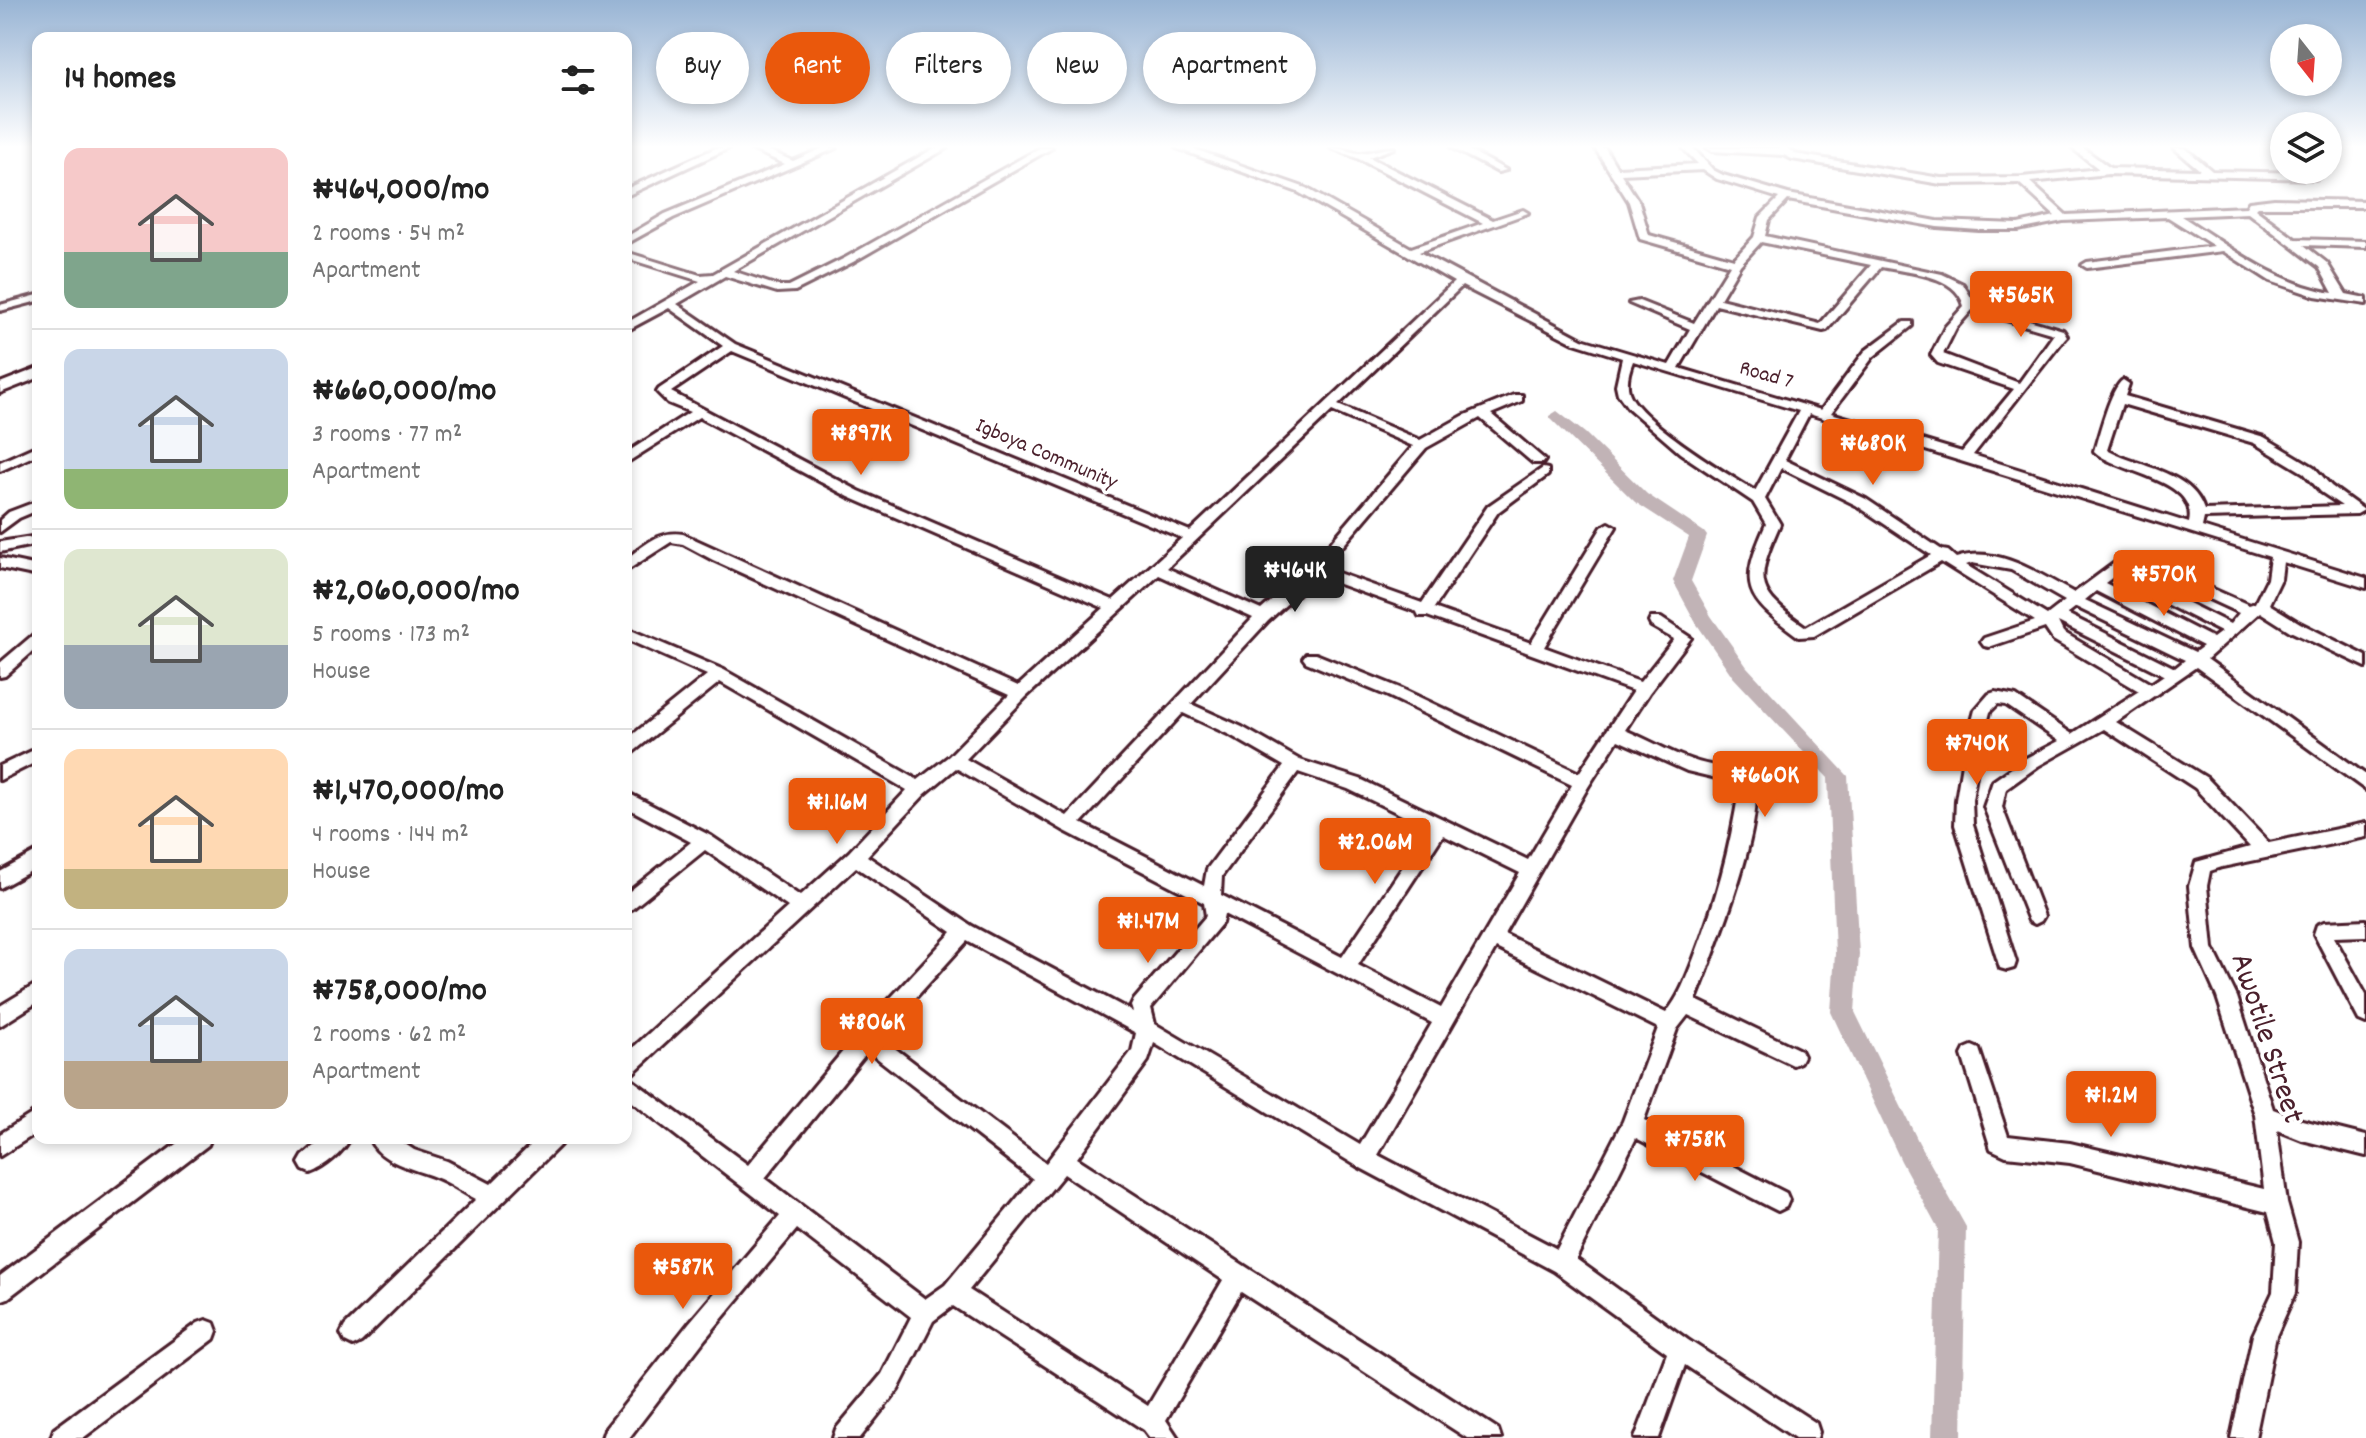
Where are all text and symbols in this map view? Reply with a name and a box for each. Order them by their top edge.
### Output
north arrow [2270,24,2342,96]
map controls [2270,24,2342,184]
chip: Buy [656,32,749,104]
chip: Rent [765,32,870,104]
chip: Filters [886,32,1011,104]
chip: New [1027,32,1127,104]
chip: Apartment [1143,32,1316,104]
text: 14 homes [64,56,177,105]
icon: filters [556,58,600,102]
button: layers [2270,112,2342,184]
text: ₦464,000/mo [312,167,489,216]
icon: home [128,180,224,276]
text: 2 rooms · 54 m² [312,216,465,253]
text: Apartment [312,253,421,290]
pin: ₦565K [1965,271,2077,339]
text: ₦565K [1988,278,2054,315]
street label: Road 7 [1735,354,1797,398]
text: ₦660,000/mo [312,368,496,417]
icon: home [128,381,224,477]
pin: ₦897K [805,409,917,477]
street label: Igboya Community [970,411,1123,499]
text: ₦897K [830,416,892,453]
text: 3 rooms · 77 m² [312,417,462,454]
pin: ₦680K [1817,419,1929,487]
text: ₦680K [1840,426,1906,463]
text: Apartment [312,454,421,491]
pin: ₦464K [1239,546,1351,614]
pin: ₦570K [2108,550,2220,618]
text: ₦464K [1263,553,1327,590]
text: ₦570K [2131,557,2197,594]
text: ₦2,060,000/mo [312,568,520,617]
icon: home [128,581,224,677]
text: 5 rooms · 173 m² [312,617,470,654]
text: House [312,654,370,691]
pin: ₦740K [1921,719,2033,787]
text: ₦740K [1945,726,2009,763]
pin: ₦660K [1709,751,1821,819]
text: ₦660K [1731,758,1799,795]
text: ₦1,470,000/mo [312,768,504,817]
pin: ₦1.16M [772,778,902,846]
icon: home [128,781,224,877]
text: ₦1.16M [807,785,867,822]
text: 4 rooms · 144 m² [312,817,469,854]
pin: ₦2.06M [1310,818,1440,886]
text: ₦2.06M [1338,825,1412,862]
text: House [312,854,370,891]
pin: ₦1.47M [1083,897,1213,965]
text: ₦1.47M [1116,904,1180,941]
street label: Awotile Street [2216,948,2314,1130]
text: ₦758,000/mo [312,968,487,1017]
icon: home [128,981,224,1077]
pin: ₦806K [816,998,928,1066]
text: ₦806K [839,1005,905,1042]
text: 2 rooms · 62 m² [312,1017,466,1054]
text: Apartment [312,1054,421,1091]
pin: ₦1.2M [2055,1071,2167,1139]
text: ₦1.2M [2084,1078,2138,1115]
pin: ₦758K [1639,1115,1751,1183]
text: ₦758K [1664,1122,1726,1159]
pin: ₦587K [627,1243,739,1311]
text: ₦587K [652,1250,714,1287]

